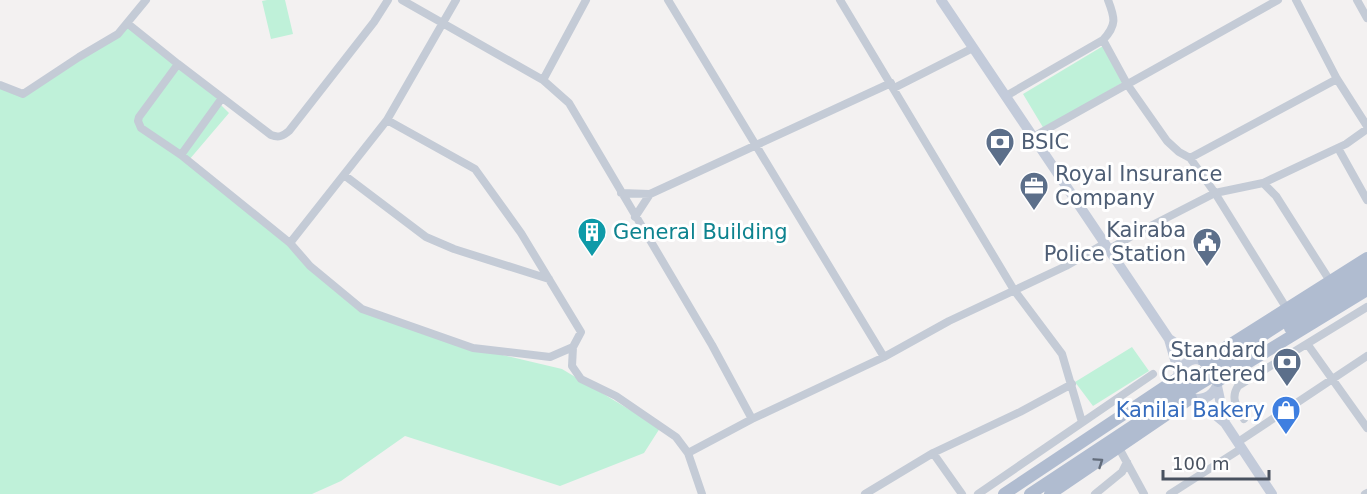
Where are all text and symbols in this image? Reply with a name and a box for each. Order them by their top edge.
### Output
bank icon: BSIC [984,126,1016,168]
place label: BSIC [1021,130,1069,154]
place label: Royal Insurance Company [1055,162,1222,210]
office icon: Royal Insurance Company [1018,170,1050,212]
building icon: General Building [576,216,608,258]
place label: Kairaba Police Station [1044,218,1186,266]
place label: General Building [613,220,788,244]
public building icon: Kairaba Police Station [1191,226,1223,268]
place label: Standard Chartered [1161,338,1266,386]
bank icon: Standard Chartered [1271,346,1303,388]
shop icon: Kanilai Bakery [1270,394,1302,436]
place label: Kanilai Bakery [1116,398,1265,422]
scale bar [1163,443,1270,481]
text: 100 m [1172,453,1230,474]
one-way arrow [1092,458,1103,469]

